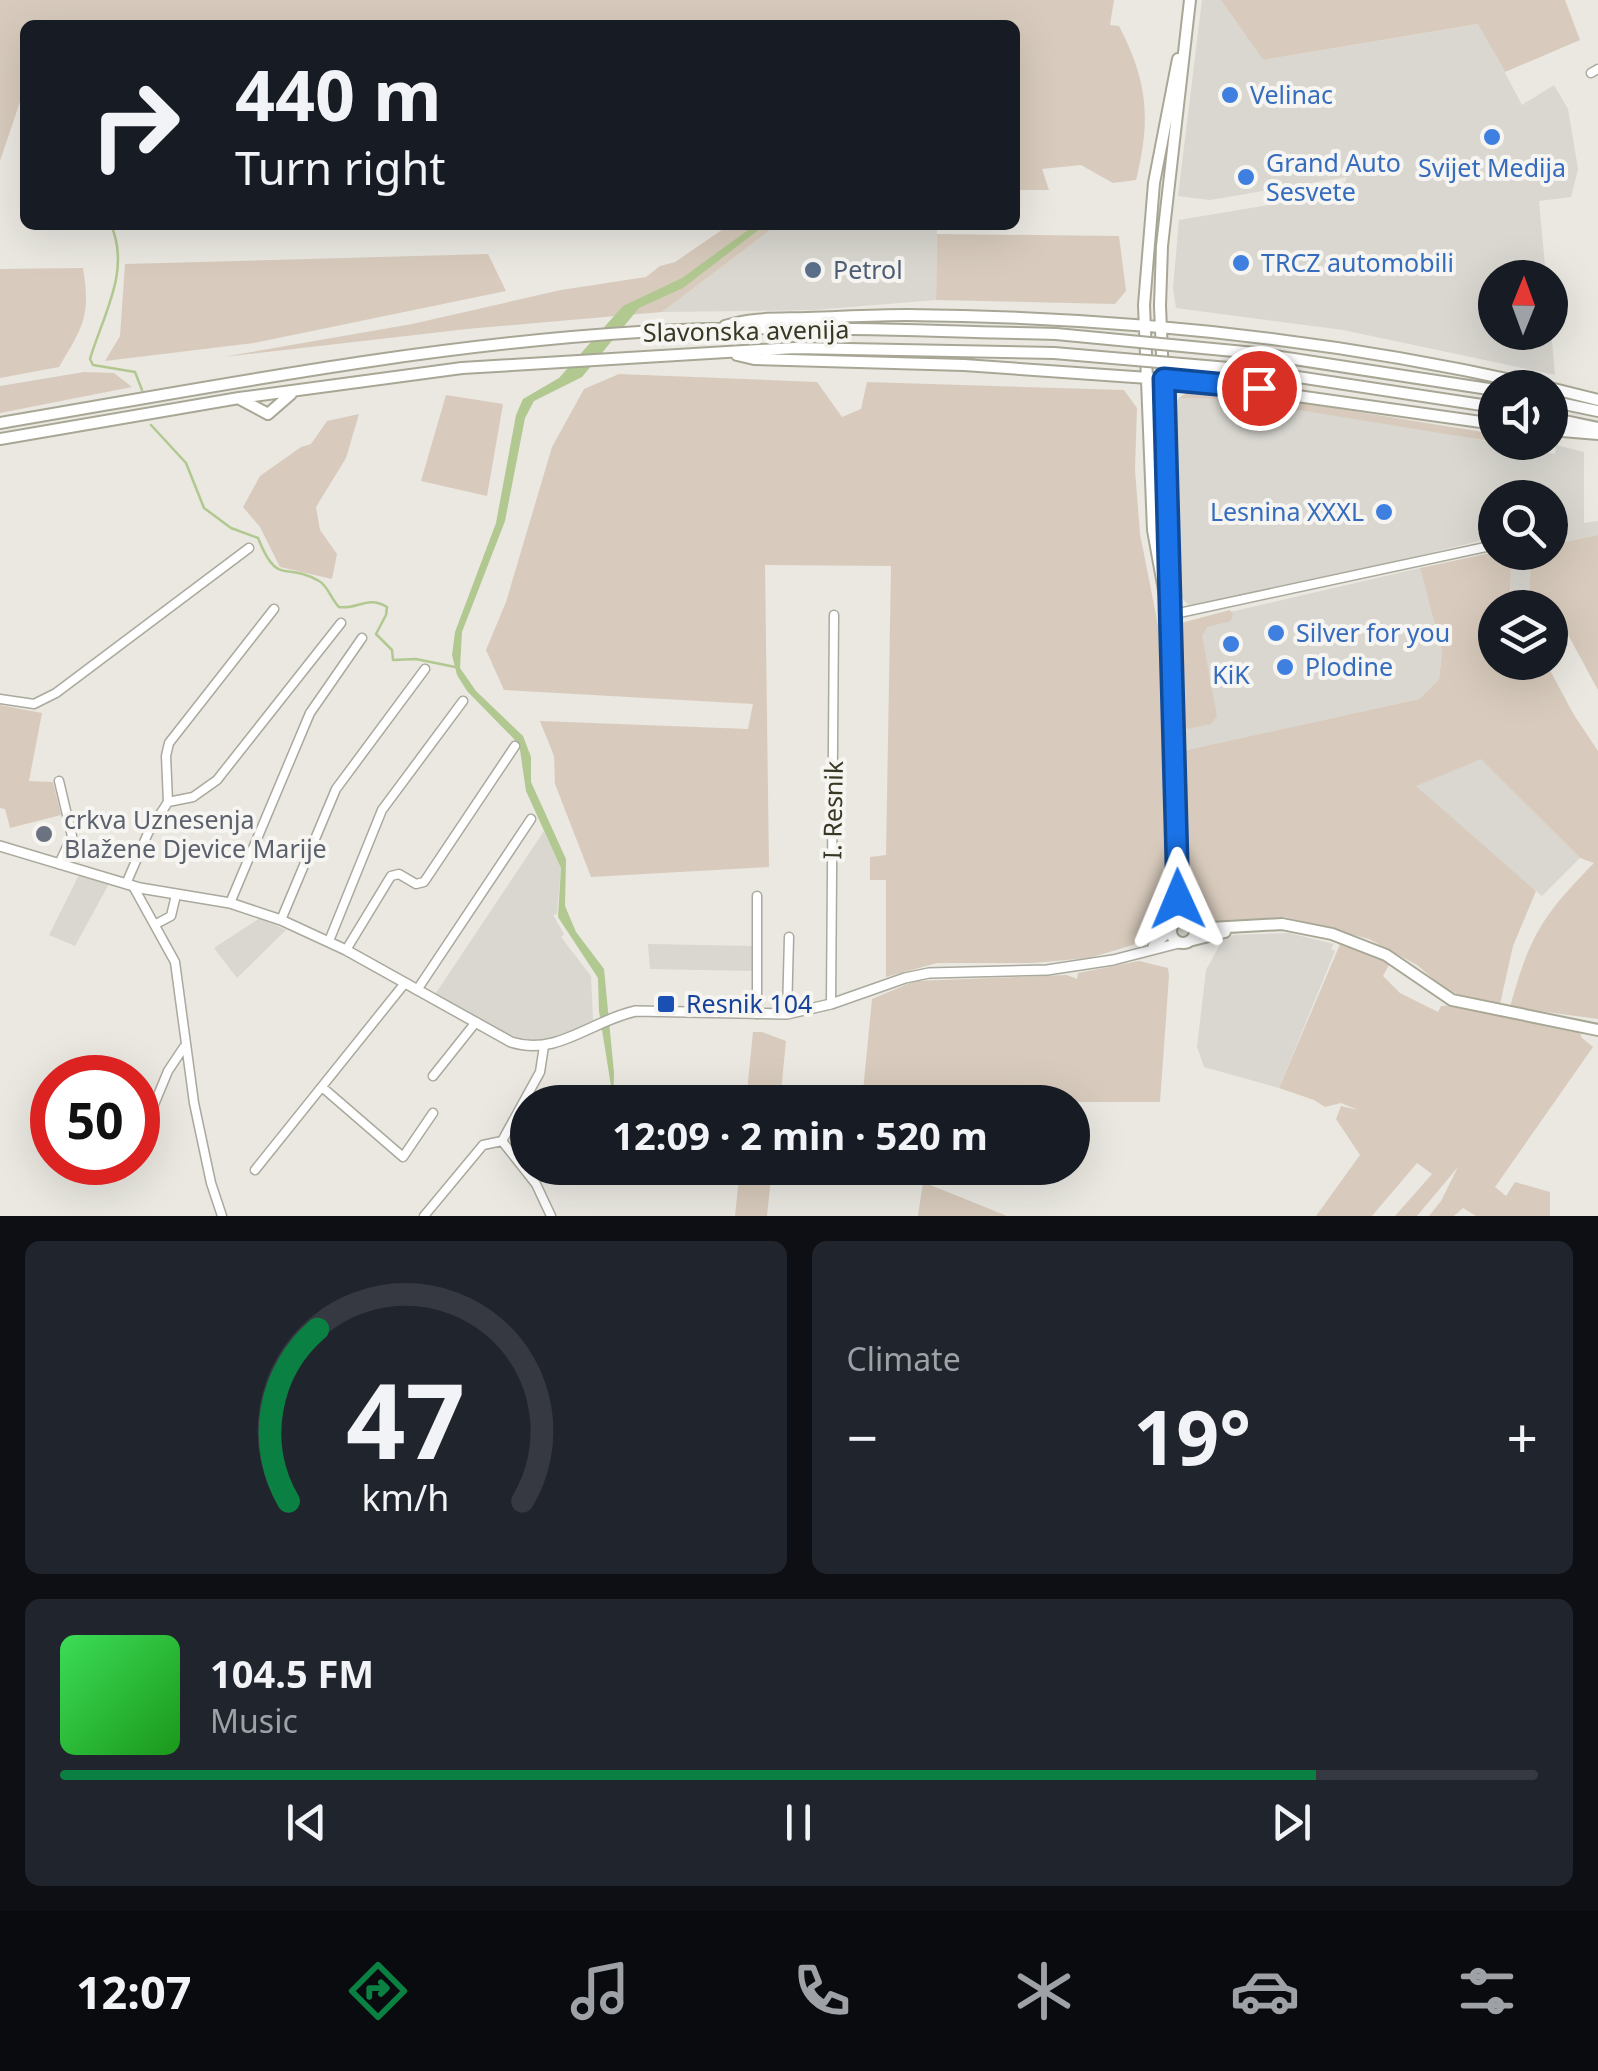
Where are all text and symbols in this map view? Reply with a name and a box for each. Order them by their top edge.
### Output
text: 440 m [235,46,442,142]
icon: right [70,60,200,190]
place label: Velinac [1250,77,1333,111]
marker: Velinac [1219,84,1241,106]
marker: Svijet Medija [1481,126,1503,148]
text: Turn right [235,137,446,198]
place label: Grand Auto Sesvete [1266,145,1401,208]
place label: Svijet Medija [1418,150,1566,184]
marker: Grand Auto Sesvete [1235,166,1257,188]
place label: TRCZ automobili [1261,245,1454,279]
place label: Petrol [833,252,903,286]
marker: TRCZ automobili [1230,252,1252,274]
marker: Petrol [802,259,824,281]
north arrow [1478,260,1568,350]
map controls [1478,260,1568,680]
street label: Slavonska avenija [642,311,850,349]
pin [1217,346,1302,431]
icon: arrive [1232,361,1287,416]
button: sound [1478,370,1568,460]
button: search [1478,480,1568,570]
place label: Lesnina XXXL [1210,494,1364,528]
marker: Lesnina XXXL [1373,501,1395,523]
button: layers [1478,590,1568,680]
place label: Silver for you [1296,615,1450,649]
marker: Silver for you [1265,622,1287,644]
marker: KiK [1220,633,1242,655]
place label: Plodine [1305,649,1393,683]
marker: Plodine [1274,656,1296,678]
place label: KiK [1212,657,1250,691]
street label: I. Resnik [814,760,850,860]
place label: crkva Uznesenja Blažene Djevice Marije [64,802,327,865]
marker: crkva Uznesenja Blažene Djevice Marije [33,823,55,845]
position arrow [1126,847,1230,951]
place label: Resnik 104 [686,986,812,1020]
marker: Resnik 104 [655,993,677,1015]
speed limit sign: 50 [30,1055,160,1185]
text: 12:09 · 2 min · 520 m [612,1109,988,1161]
text: Climate [847,1337,961,1380]
text: 47 [346,1348,465,1489]
text: 19° [1133,1385,1251,1487]
text: − [847,1399,878,1474]
text: + [1507,1399,1538,1474]
text: km/h [362,1473,450,1521]
text: 104.5 FM [210,1647,374,1699]
text: Music [210,1699,298,1742]
icon: previous [279,1795,334,1850]
icon: pause [771,1795,826,1850]
icon: next [1264,1795,1319,1850]
icon: directions [343,1956,413,2026]
icon: music [565,1956,635,2026]
icon: phone [787,1956,857,2026]
icon: climate [1009,1956,1079,2026]
icon: car [1230,1956,1300,2026]
icon: filters [1452,1956,1522,2026]
text: 12:07 [76,1961,191,2022]

